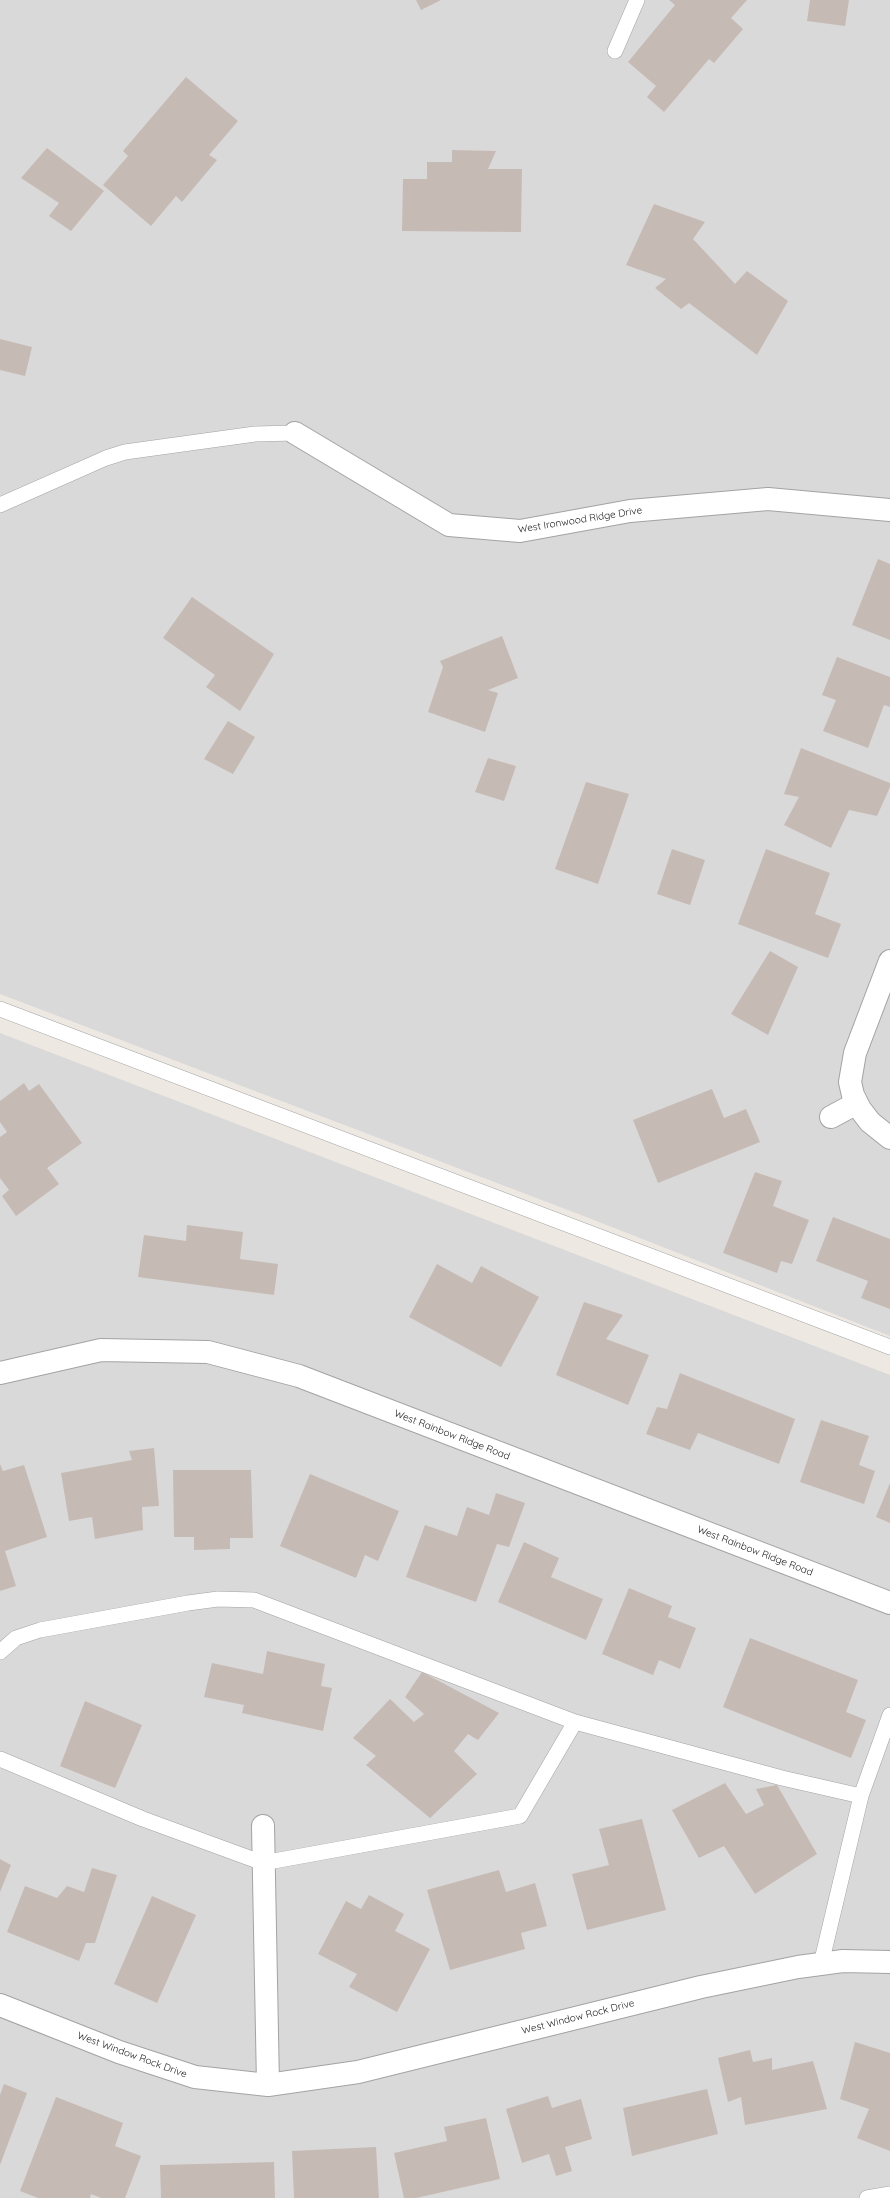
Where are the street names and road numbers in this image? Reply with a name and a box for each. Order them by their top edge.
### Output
street label: West Ironwood Ridge Drive [517,504,643,536]
street label: West Rainbow Ridge Road [392,1407,512,1463]
street label: West Rainbow Ridge Road [695,1523,815,1579]
street label: West Window Rock Drive [520,1997,636,2037]
street label: West Window Rock Drive [75,2030,189,2080]

